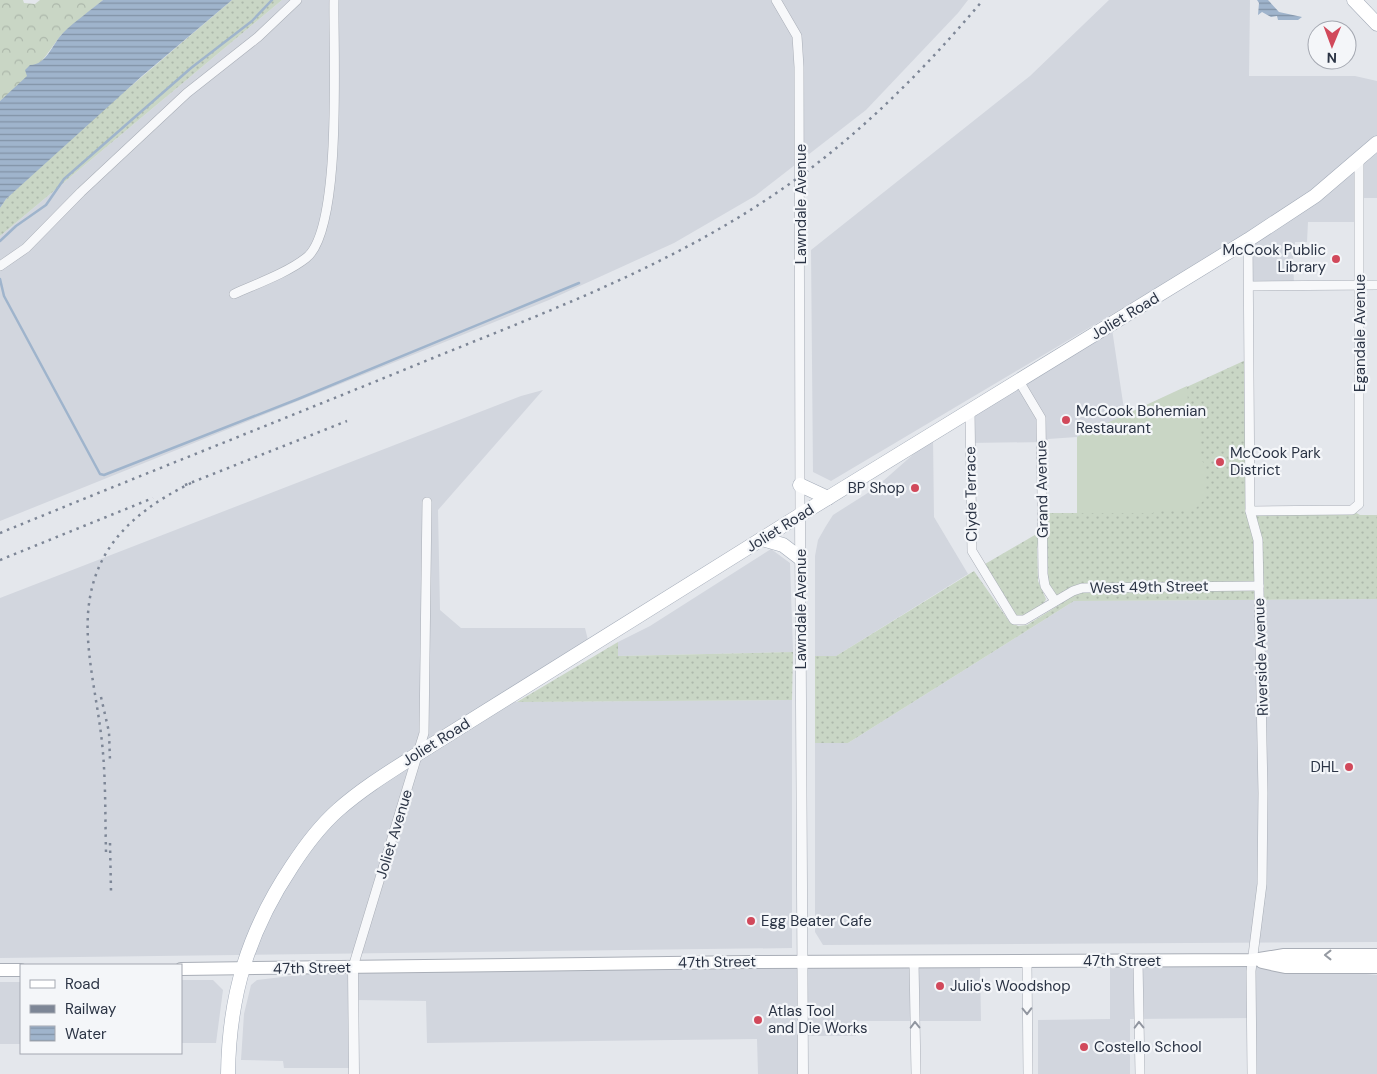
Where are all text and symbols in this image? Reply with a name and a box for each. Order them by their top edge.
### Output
north arrow [1307,20,1357,70]
text: N [1327,49,1337,67]
street label: Lawndale Avenue [791,144,811,264]
place label: McCook Public Library [1222,240,1327,277]
marker: McCook Public Library [1330,253,1342,265]
street label: Egandale Avenue [1350,274,1370,392]
street label: Joliet Road [1087,288,1163,344]
place label: McCook Bohemian Restaurant [1076,401,1206,438]
marker: McCook Bohemian Restaurant [1060,414,1072,426]
street label: Grand Avenue [1031,440,1053,538]
place label: McCook Park District [1230,443,1321,480]
street label: Clyde Terrace [960,446,982,542]
marker: McCook Park District [1214,456,1226,468]
place label: BP Shop [848,478,905,498]
marker: BP Shop [909,482,921,494]
street label: Joliet Road [742,499,818,557]
street label: Lawndale Avenue [791,549,811,669]
street label: West 49th Street [1089,576,1209,598]
street label: Riverside Avenue [1249,598,1273,716]
street label: Joliet Road [398,713,474,771]
place label: DHL [1311,757,1339,777]
marker: DHL [1343,761,1355,773]
street label: Joliet Avenue [371,787,417,881]
place label: Egg Beater Cafe [761,911,872,931]
marker: Egg Beater Cafe [745,915,757,927]
one-way arrow [1324,950,1332,960]
street label: 47th Street [678,951,756,973]
street label: 47th Street [1083,951,1161,971]
street label: 47th Street [273,957,351,979]
legend [20,964,182,1054]
text: Road [65,974,100,994]
place label: Julio's Woodshop [950,976,1071,996]
marker: Julio's Woodshop [934,980,946,992]
text: Railway [65,999,117,1019]
place label: Atlas Tool and Die Works [768,1001,867,1038]
one-way arrow [1022,1007,1032,1015]
marker: Atlas Tool and Die Works [752,1014,764,1026]
one-way arrow [910,1021,920,1029]
one-way arrow [1134,1021,1144,1029]
text: Water [65,1024,107,1044]
place label: Costello School [1094,1037,1202,1057]
marker: Costello School [1078,1041,1090,1053]

